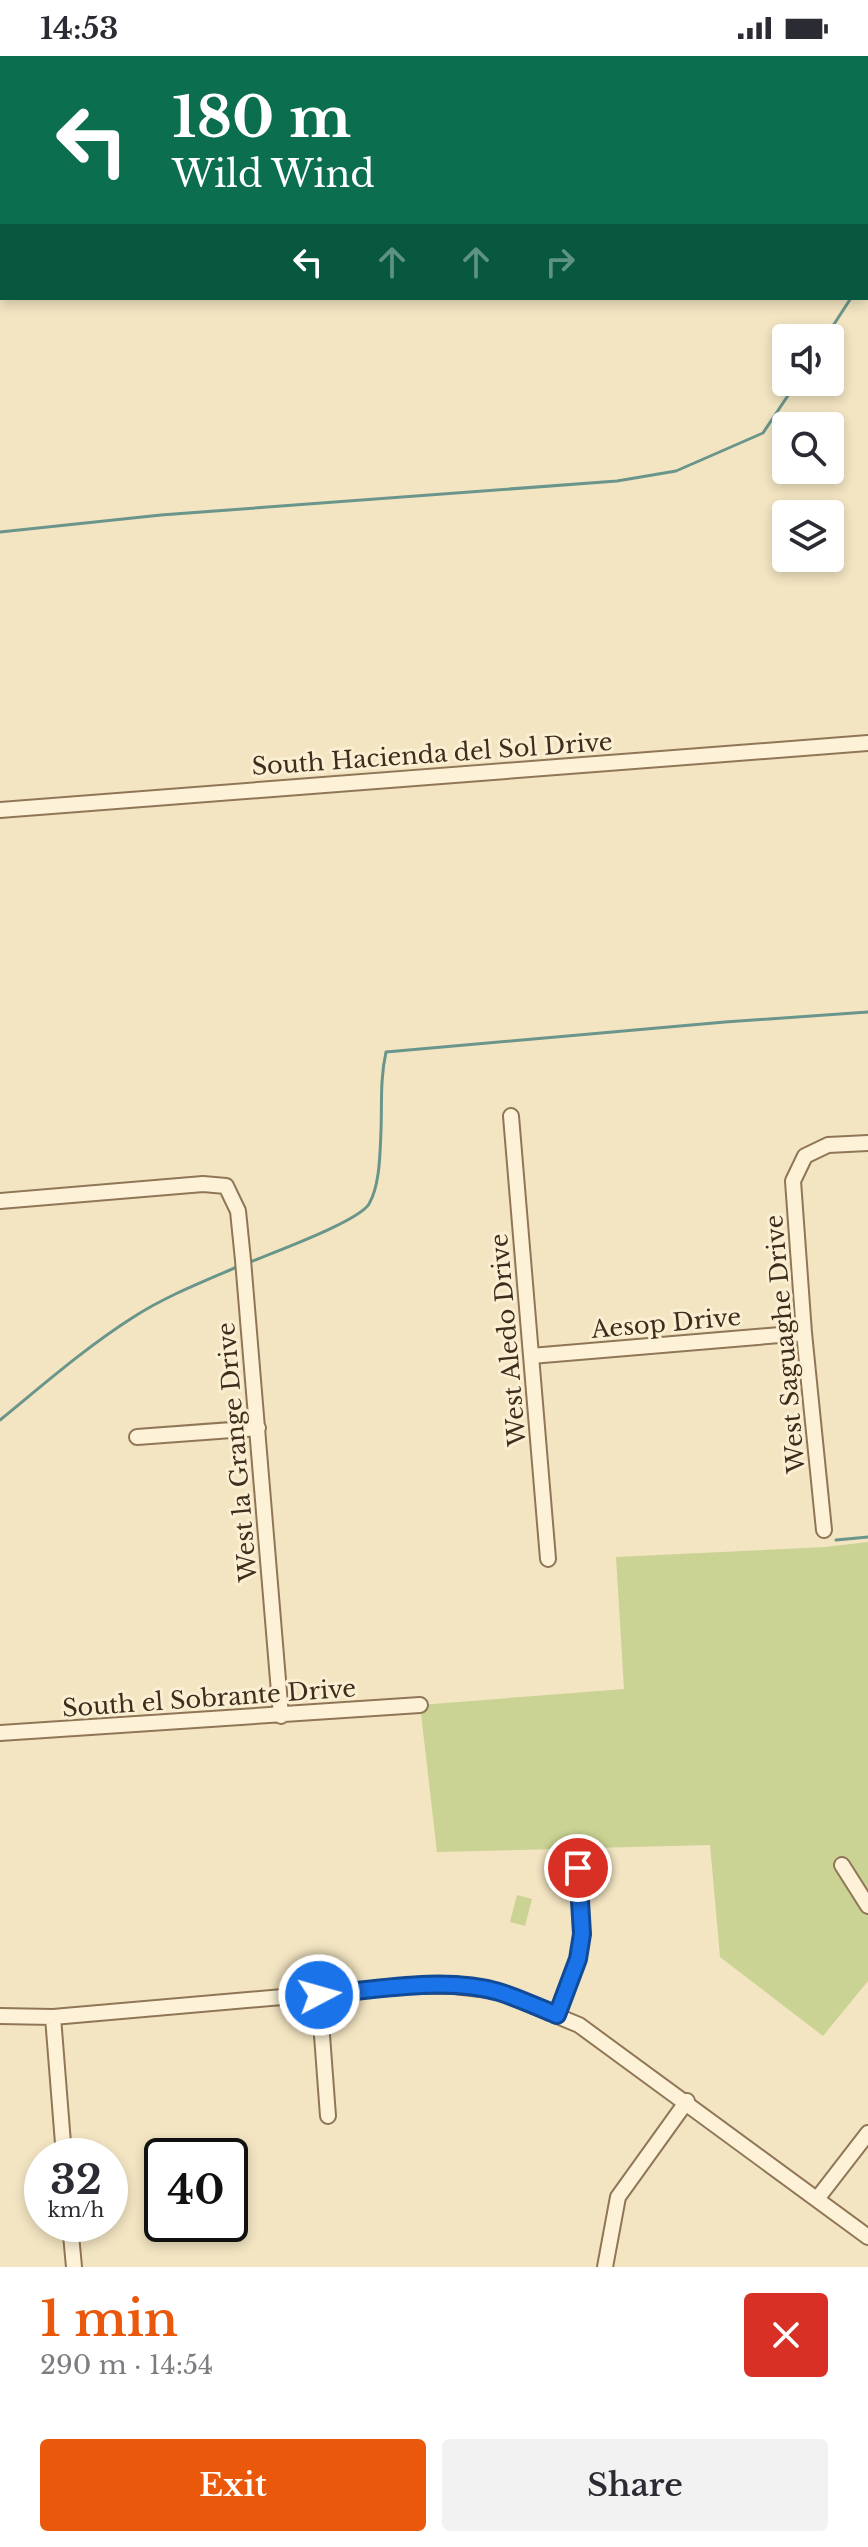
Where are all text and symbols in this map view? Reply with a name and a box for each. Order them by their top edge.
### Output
text: 14:53 [40,10,118,47]
text: 180 m [172,83,351,152]
icon: left [40,88,144,192]
text: Wild Wind [172,152,375,197]
icon: left [286,240,330,284]
icon: ahead [370,240,414,284]
icon: ahead [454,240,498,284]
icon: right [538,240,582,284]
map controls [772,324,844,572]
button: sound [772,324,844,396]
button: search [772,412,844,484]
button: layers [772,500,844,572]
street label: South Hacienda del Sol Drive [251,727,613,781]
street label: West Saguaghe Drive [759,1213,811,1476]
street label: West Aledo Drive [484,1232,532,1449]
street label: Aesop Drive [589,1302,742,1344]
street label: West la Grange Drive [211,1321,263,1584]
street label: South el Sobrante Drive [61,1673,357,1723]
pin [544,1834,612,1902]
icon: arrive [556,1846,600,1890]
position arrow [277,1953,361,2037]
speed limit sign: 40 [144,2138,248,2242]
text: 32 [50,2155,102,2205]
text: km/h [48,2198,104,2222]
text: 1 min [40,2289,178,2349]
button: close [744,2293,828,2377]
text: 290 m · 14:54 [40,2349,213,2381]
button: Exit [40,2439,426,2531]
button: Share [442,2439,828,2531]

